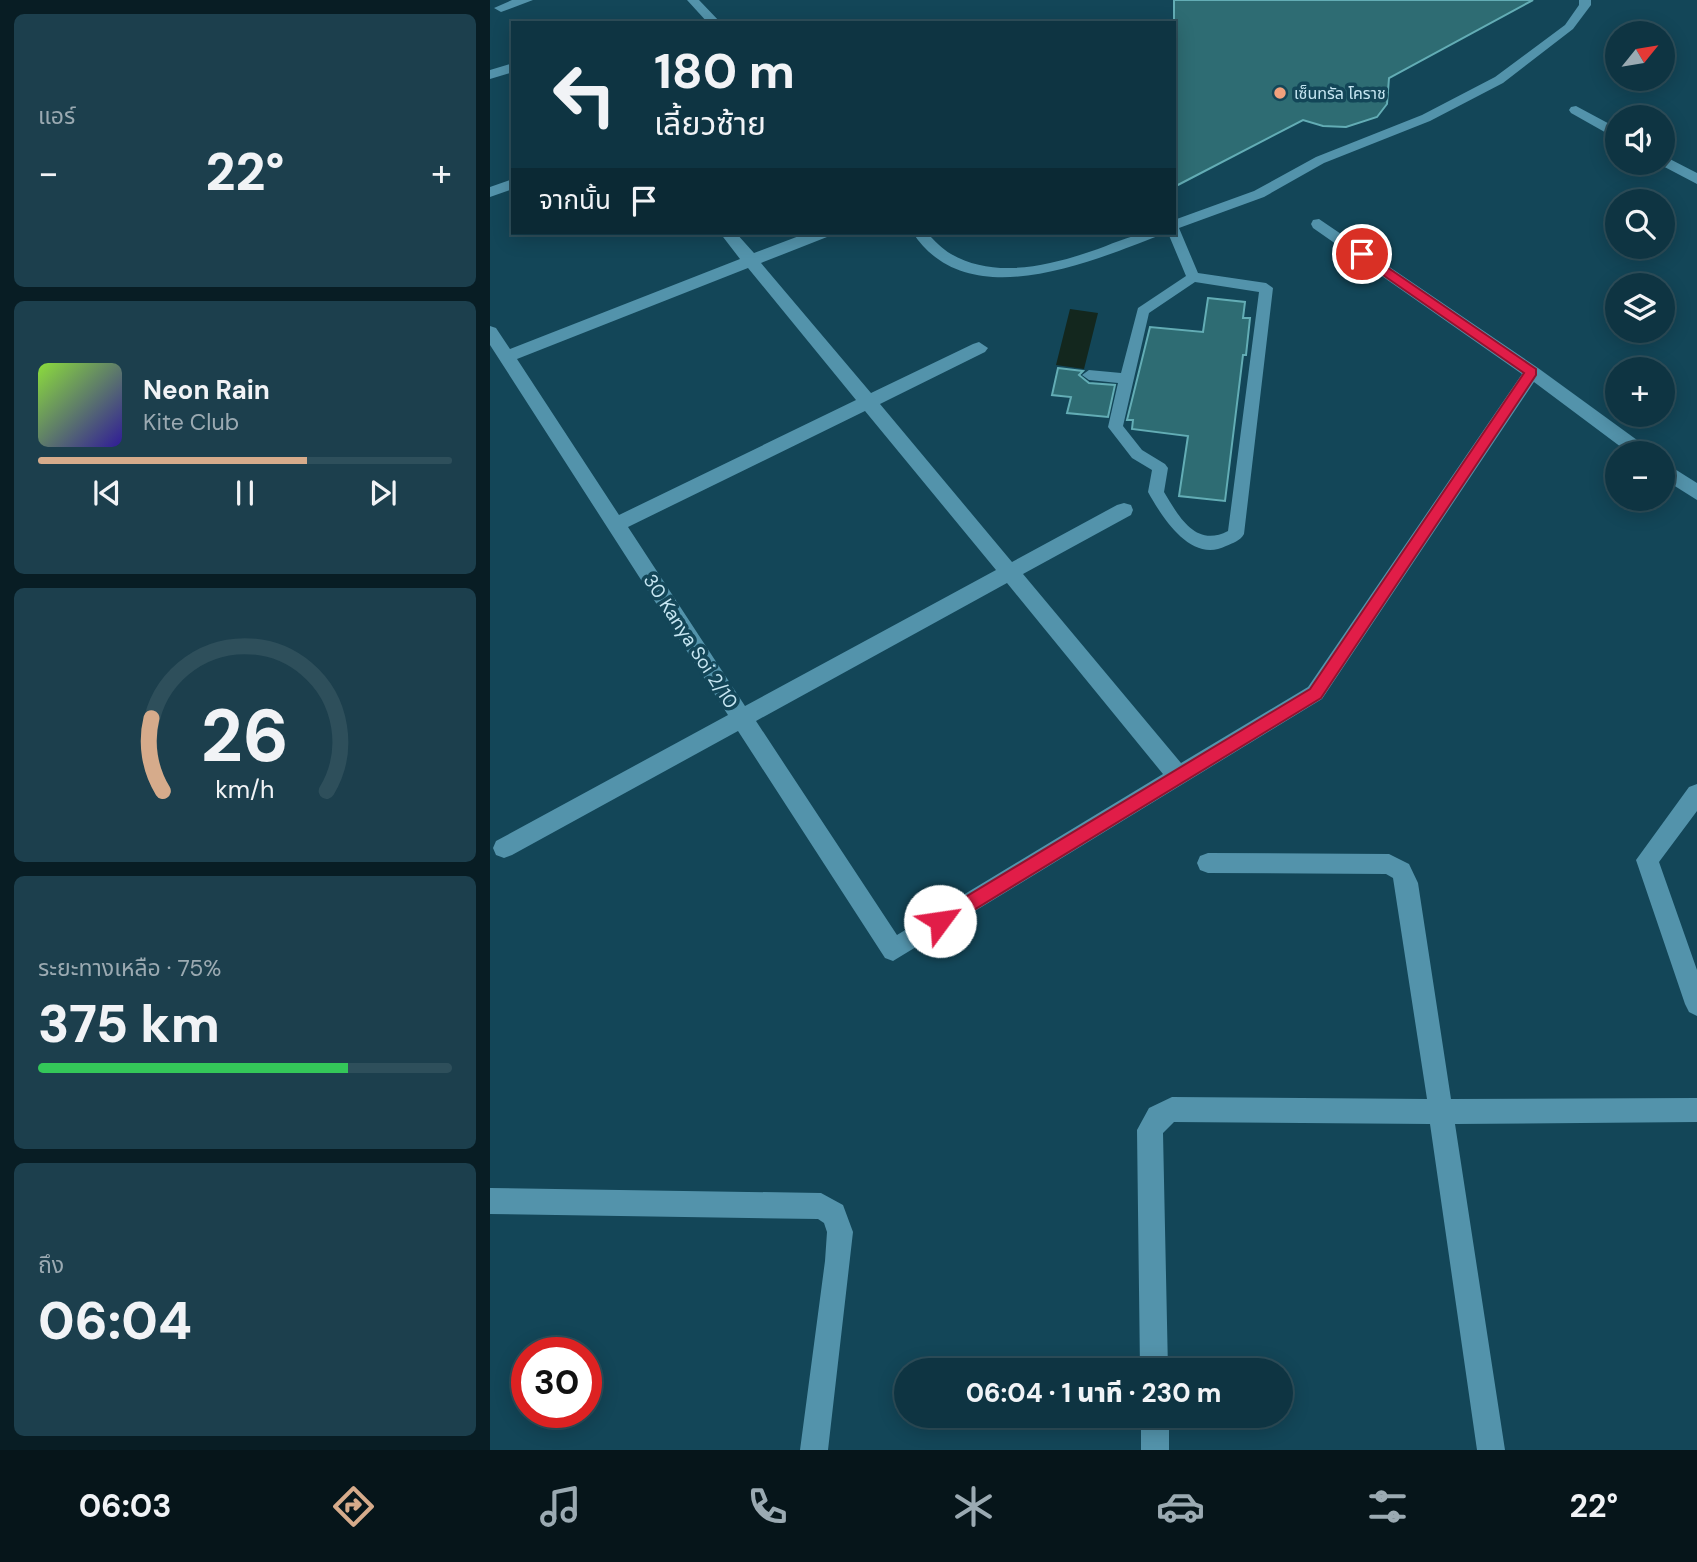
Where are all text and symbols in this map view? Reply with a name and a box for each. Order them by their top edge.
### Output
north arrow [1605,21,1675,91]
map controls [1605,21,1675,511]
text: 180 m [654,39,795,103]
icon: left [539,49,630,140]
place label: เซ็นทรัล โคราช [1294,83,1386,104]
marker: เซ็นทรัล โคราช [1272,85,1288,101]
text: แอร์ [38,101,75,131]
text: เลี้ยวซ้าย [654,103,766,145]
button: sound [1605,105,1675,175]
text: 22° [205,138,285,206]
text: − [38,148,59,198]
text: + [431,148,452,198]
icon: arrive [625,182,663,220]
text: จากนั้น [539,183,611,217]
button: search [1605,189,1675,259]
pin [1332,224,1392,284]
icon: arrive [1343,235,1381,273]
button: layers [1605,273,1675,343]
button: + [1605,357,1675,427]
text: Neon Rain [143,373,270,407]
text: Kite Club [143,407,239,437]
button: − [1605,441,1675,511]
icon: previous [88,474,126,512]
icon: pause [226,474,264,512]
icon: next [364,474,402,512]
street label: 30 Kanya Soi 2/10 [638,569,743,713]
text: 26 [201,689,289,784]
text: km/h [215,773,275,806]
position arrow [903,884,977,958]
text: ระยะทางเหลือ · 75% [38,953,221,983]
text: 375 km [38,990,220,1058]
text: ถึง [38,1250,64,1280]
text: 06:04 [38,1287,192,1355]
speed limit sign: 30 [511,1337,602,1428]
text: 06:04 · 1 นาที · 230 m [966,1376,1221,1410]
icon: directions [329,1482,378,1531]
icon: music [536,1482,585,1531]
icon: phone [743,1482,792,1531]
icon: climate [949,1482,998,1531]
icon: car [1156,1482,1205,1531]
icon: filters [1363,1482,1412,1531]
text: 06:03 [79,1485,172,1527]
text: 22° [1570,1485,1618,1527]

